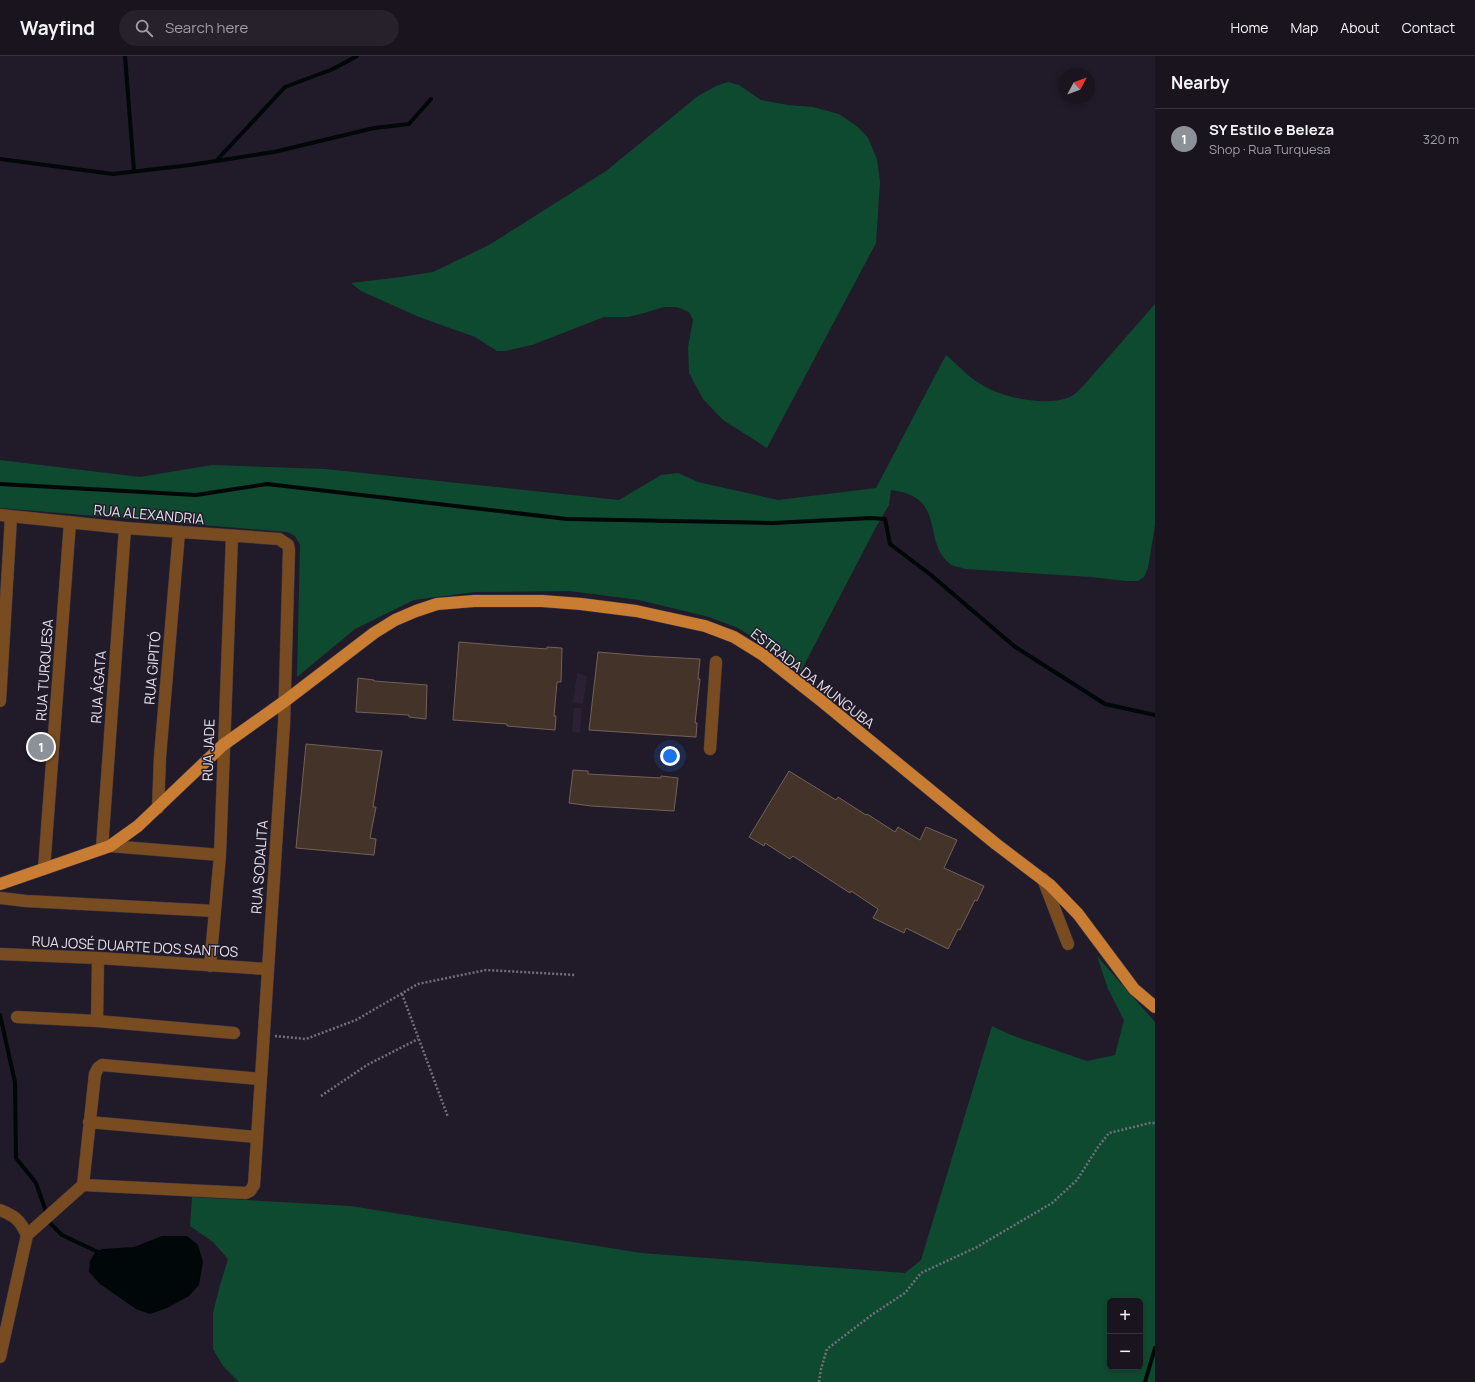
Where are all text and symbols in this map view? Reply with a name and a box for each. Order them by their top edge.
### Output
search box [119,10,399,46]
text: Wayfind [20,15,95,41]
icon: search [133,17,155,39]
text: Search here [165,17,248,38]
text: Home [1231,18,1268,37]
text: Map [1290,18,1318,37]
text: About [1340,18,1380,37]
text: Contact [1402,18,1455,37]
north arrow [1059,68,1095,104]
text: Nearby [1171,71,1229,94]
text: SY Estilo e Beleza [1209,119,1334,140]
text: 1 [1181,130,1187,148]
text: 320 m [1423,130,1459,148]
text: Shop · Rua Turquesa [1209,140,1331,158]
street label: RUA ALEXANDRIA [93,500,205,528]
street label: RUA TURQUESA [31,618,57,722]
street label: ESTRADA DA MUNGUBA [747,624,879,732]
street label: RUA GIPITÓ [139,631,165,705]
street label: RUA ÁGATA [86,650,110,724]
street label: RUA JADE [197,718,219,782]
pin: 1 [28,732,54,762]
your location [660,746,680,766]
street label: RUA SODALITA [246,819,272,915]
street label: RUA JOSÉ DUARTE DOS SANTOS [31,931,239,961]
map controls [1107,1298,1143,1370]
button: + [1107,1298,1143,1334]
button: − [1107,1334,1143,1370]

